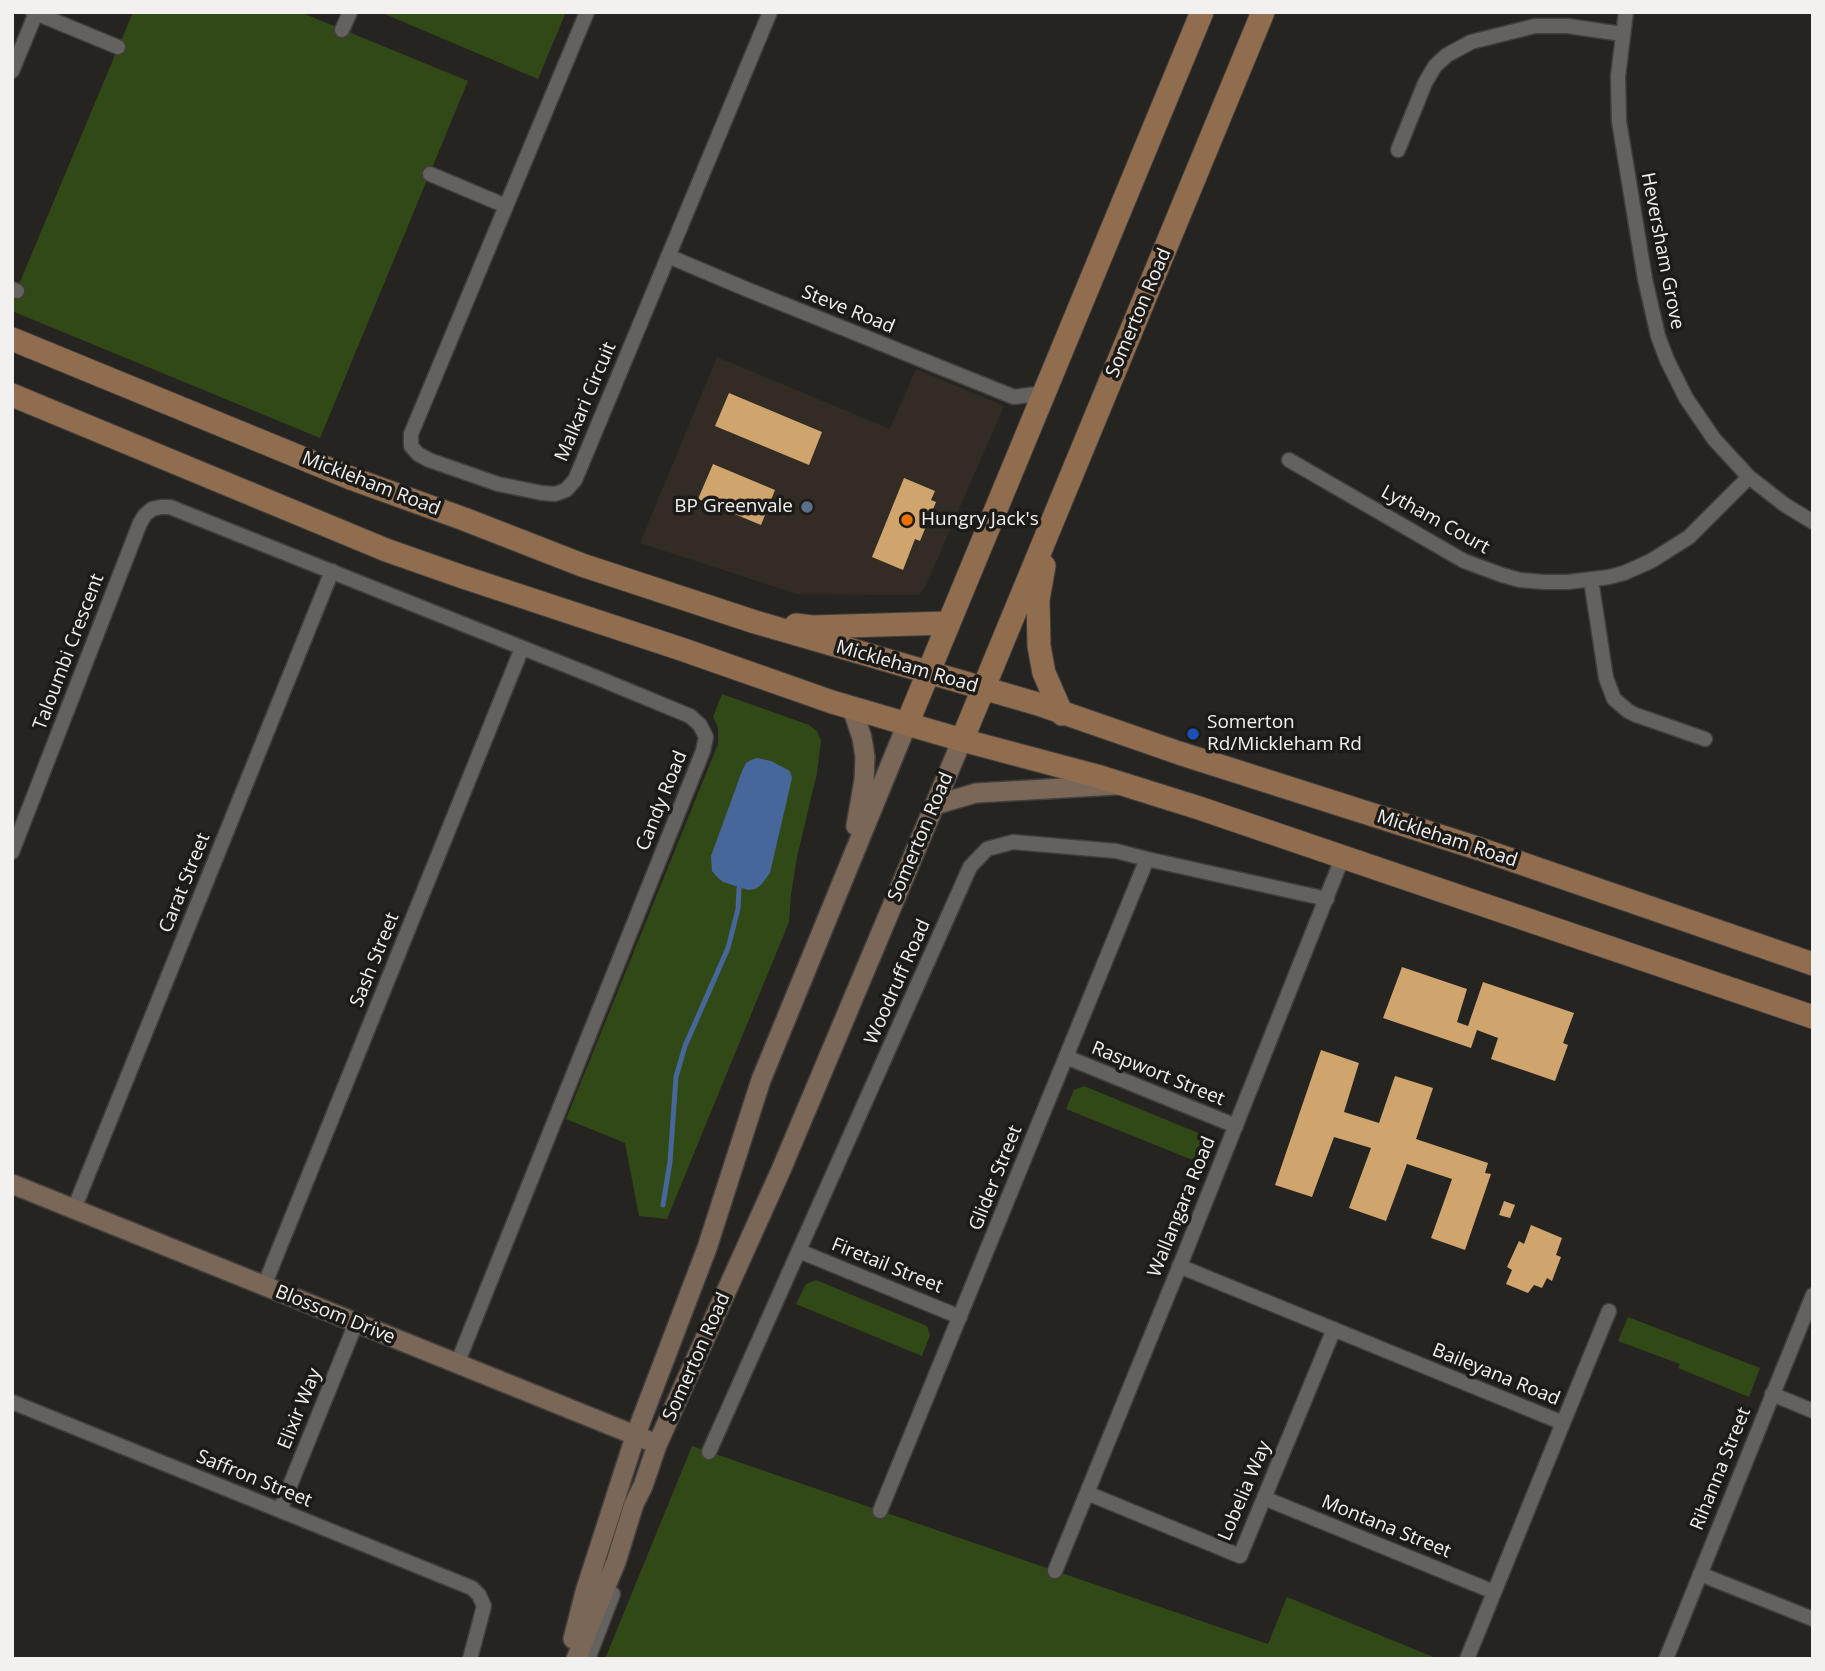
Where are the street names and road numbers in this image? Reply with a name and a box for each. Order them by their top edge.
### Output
street label: Heversham Grove [1636,171,1688,331]
street label: Somerton Road [1102,245,1176,381]
street label: Steve Road [798,281,898,339]
street label: Malkari Circuit [551,339,621,465]
street label: Mickleham Road [299,447,443,521]
street label: Lytham Court [1377,481,1493,559]
street label: Taloumbi Crescent [29,571,109,733]
street label: Mickleham Road [833,636,981,698]
street label: Candy Road [632,748,692,854]
street label: Somerton Road [884,769,958,905]
street label: Mickleham Road [1374,806,1520,872]
street label: Carat Street [155,830,215,936]
street label: Sash Street [346,910,404,1010]
street label: Woodruff Road [860,916,936,1048]
street label: Raspwort Street [1088,1037,1228,1111]
street label: Glider Street [965,1122,1027,1234]
street label: Wallangara Road [1143,1133,1221,1281]
street label: Firetail Street [828,1233,946,1299]
street label: Blossom Drive [272,1281,398,1349]
street label: Somerton Road [659,1289,735,1425]
street label: Baileyana Road [1429,1339,1563,1411]
street label: Elixir Way [273,1365,327,1453]
street label: Rihanna Street [1686,1404,1756,1534]
street label: Lobelia Way [1214,1438,1276,1544]
street label: Saffron Street [193,1445,315,1513]
street label: Montana Street [1318,1491,1454,1563]

